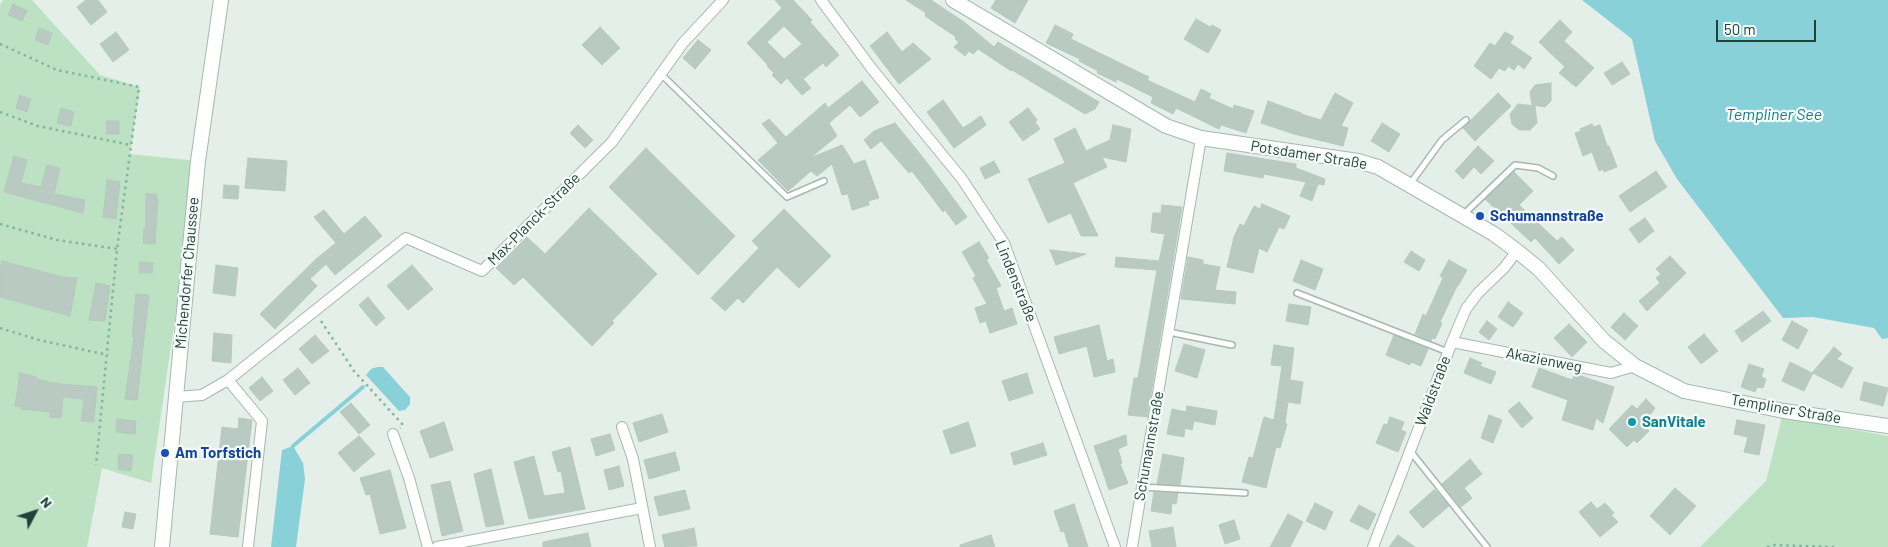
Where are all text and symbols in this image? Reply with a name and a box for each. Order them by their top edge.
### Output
scale bar [1718,10,1818,42]
text: 50 m [1724,20,1756,38]
water label: Templiner See [1726,105,1822,125]
street label: Potsdamer Straße [1249,137,1369,173]
street label: Max-Planck-Straße [484,169,584,269]
street label: Michendorfer Chaussee [171,196,203,350]
place label: Schumannstraße [1490,207,1604,225]
marker: Schumannstraße [1474,210,1486,222]
street label: Lindenstraße [991,237,1041,325]
street label: Akazienweg [1504,344,1584,376]
street label: Waldstraße [1411,353,1455,429]
street label: Schumannstraße [1130,390,1168,502]
street label: Templiner Straße [1730,390,1842,428]
place label: SanVitale [1642,413,1706,431]
marker: SanVitale [1626,416,1638,428]
place label: Am Torfstich [175,444,261,462]
marker: Am Torfstich [159,447,171,459]
north arrow [10,487,60,537]
text: N [37,493,56,511]

